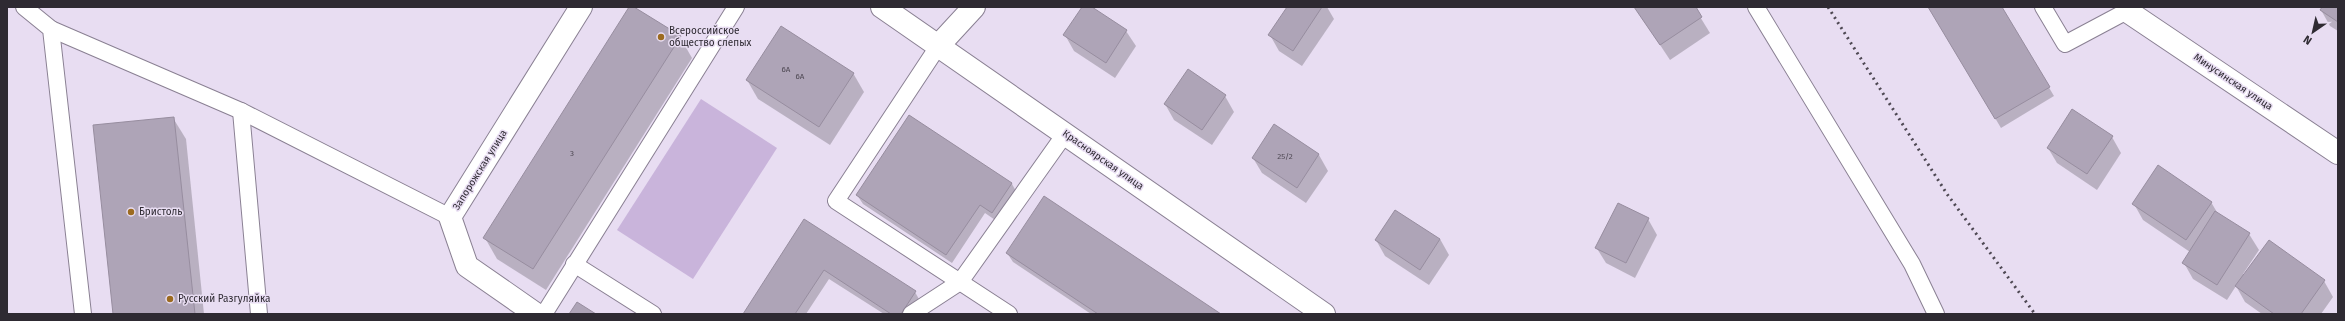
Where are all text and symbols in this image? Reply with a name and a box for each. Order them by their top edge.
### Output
north arrow [2293,12,2333,52]
place label: Всероссийское общество слепых [669,25,752,49]
marker: Всероссийское общество слепых [656,32,666,42]
text: N [2301,32,2314,47]
street label: Минусинская улица [2191,51,2275,113]
house number: 6А [782,65,791,74]
house number: 6А [796,72,805,81]
street label: Красноярская улица [1060,127,1146,193]
street label: Запорожская улица [450,128,510,212]
house number: 3 [570,149,574,158]
house number: 25/2 [1277,152,1293,161]
place label: Бристоль [139,206,182,218]
marker: Бристоль [126,207,136,217]
place label: Русский Разгуляйка [178,293,270,305]
marker: Русский Разгуляйка [165,294,175,304]

